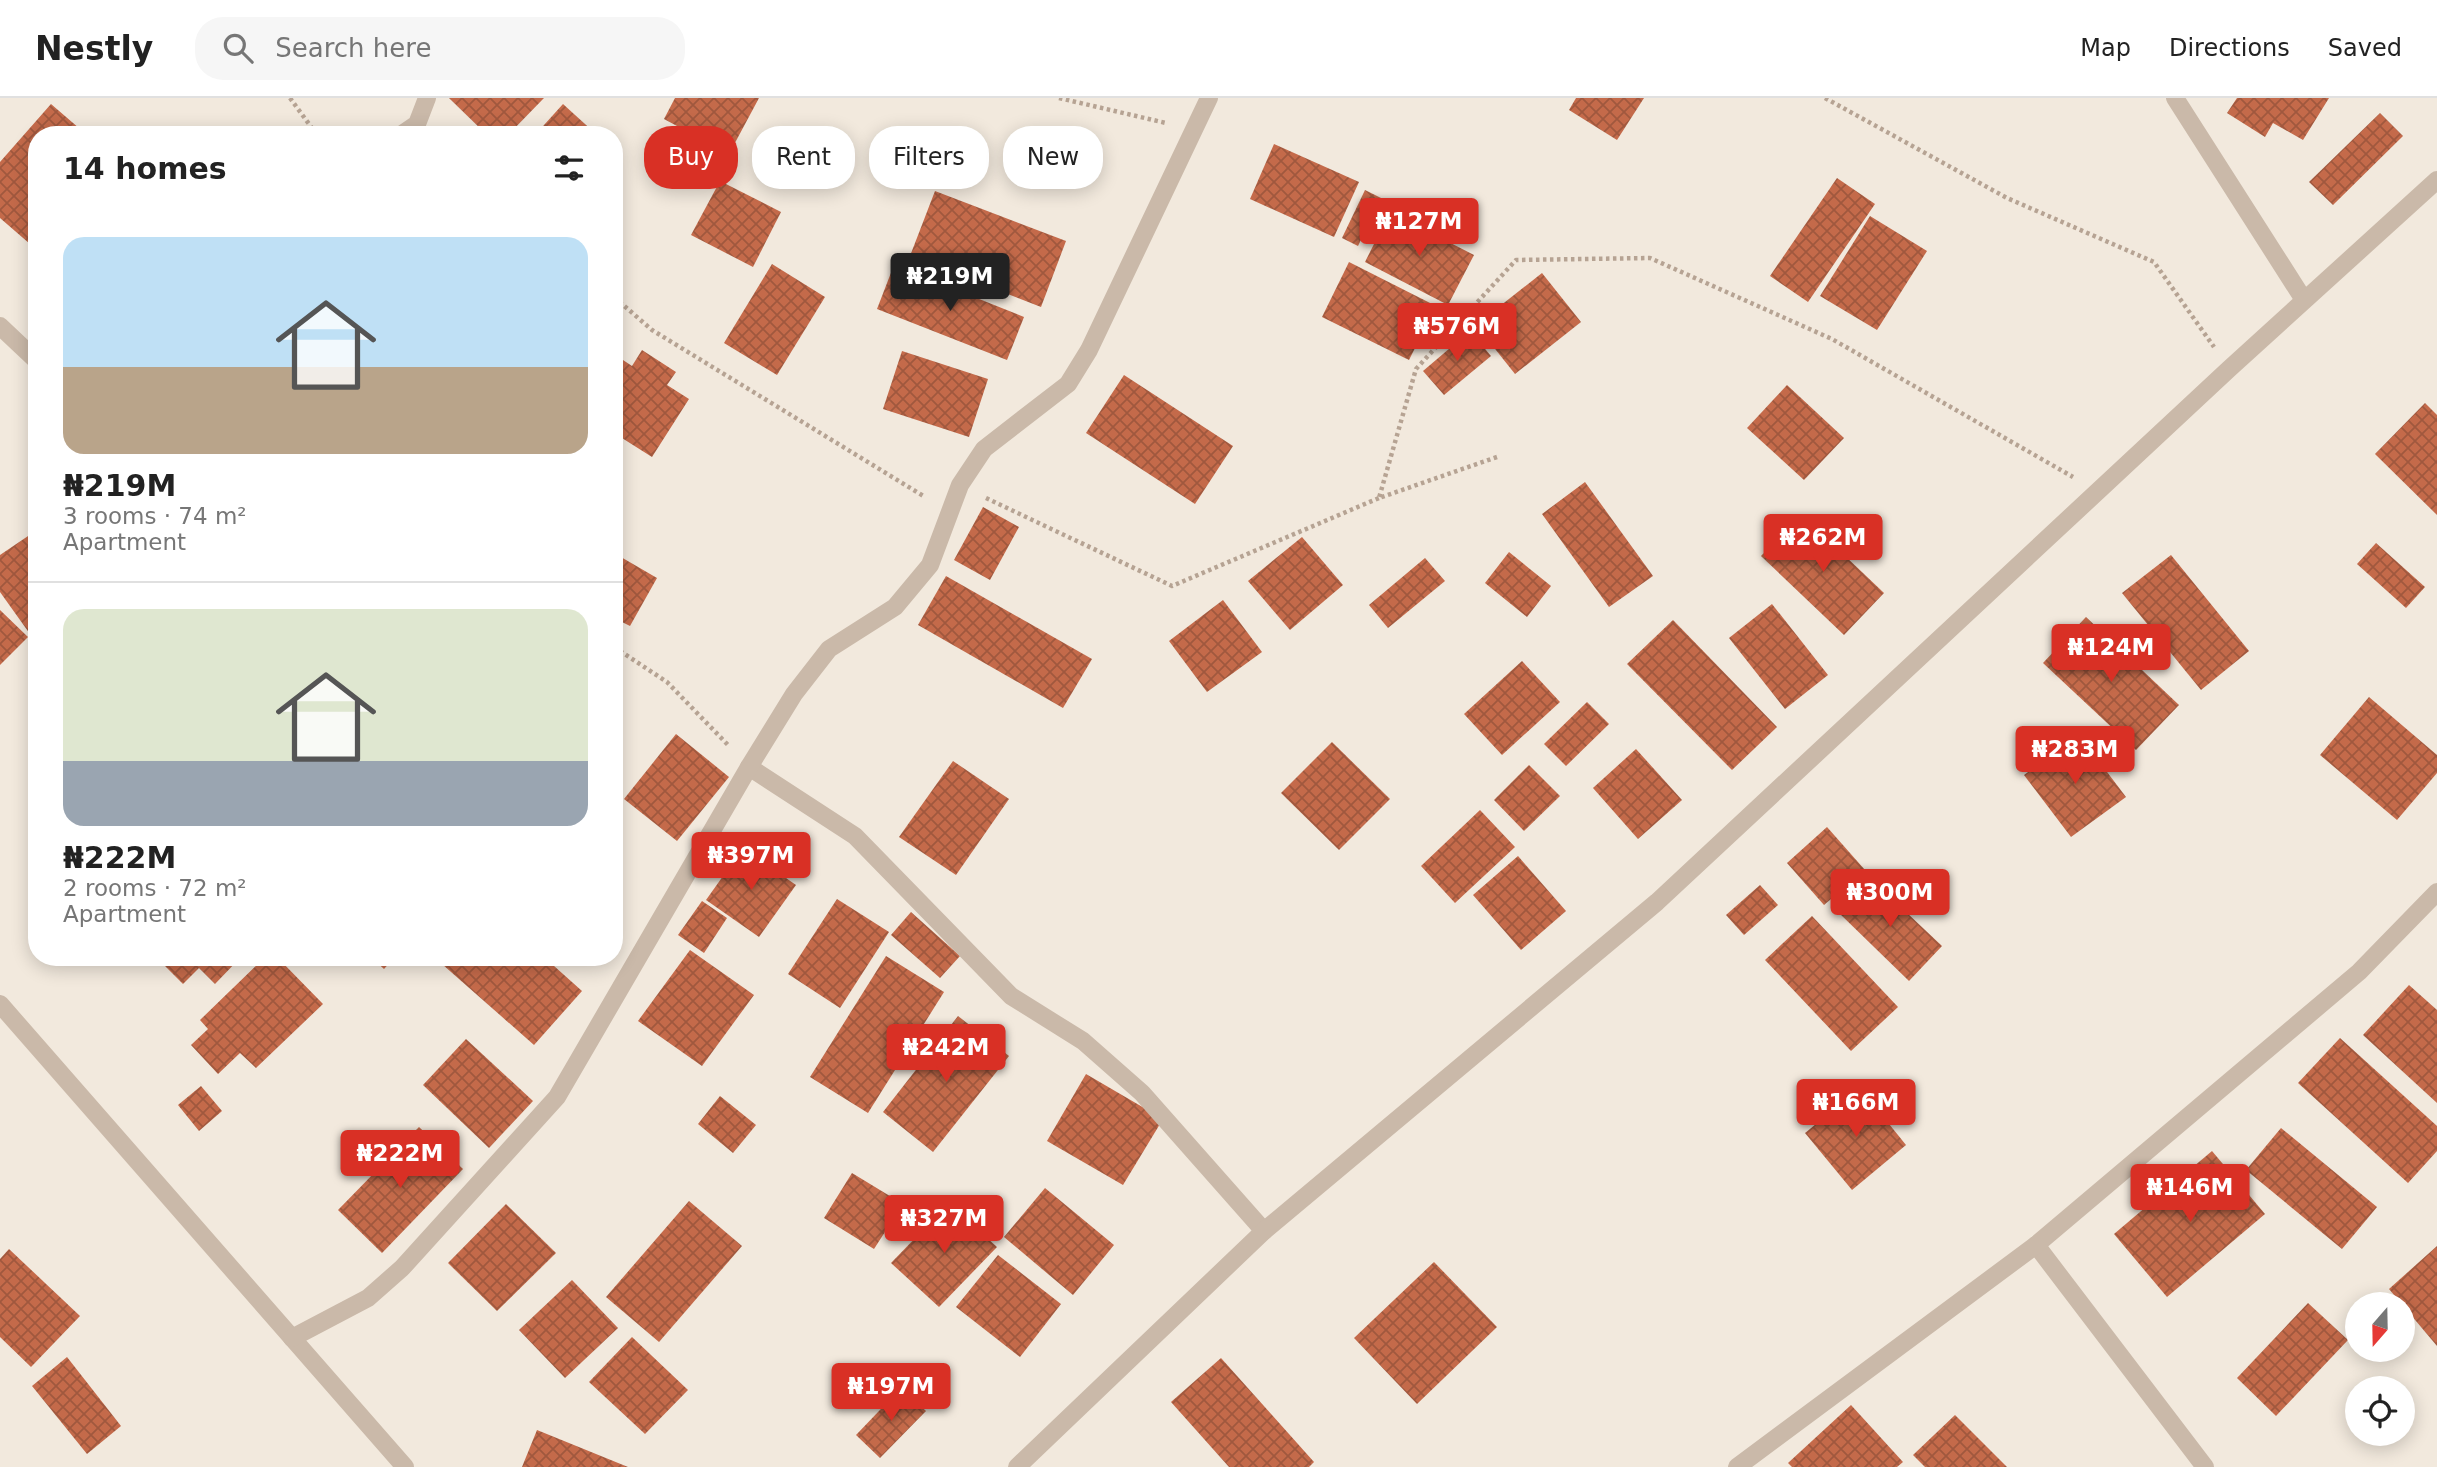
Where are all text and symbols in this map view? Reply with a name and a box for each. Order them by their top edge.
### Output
search box [195,17,685,80]
text: Nestly [35,29,153,68]
icon: search [219,29,257,67]
text: Search here [275,33,431,63]
text: Map [2080,34,2131,62]
text: Directions [2169,34,2290,62]
text: Saved [2328,34,2402,62]
chip: Buy [644,126,738,189]
chip: Rent [752,126,855,189]
chip: Filters [869,126,989,189]
chip: New [1003,126,1103,189]
icon: filters [550,149,588,187]
text: 14 homes [63,151,227,186]
pin: ₦127M [1370,198,1468,258]
text: ₦127M [1376,208,1462,234]
pin: ₦219M [901,254,999,313]
text: ₦219M [907,263,993,289]
icon: home [263,282,389,408]
pin: ₦576M [1408,303,1506,363]
text: ₦576M [1414,313,1500,339]
text: ₦219M [63,468,176,503]
text: 3 rooms · 74 m² [63,503,247,529]
pin: ₦262M [1774,514,1872,574]
text: ₦262M [1780,524,1866,550]
text: Apartment [63,529,186,555]
pin: ₦124M [2062,624,2160,684]
text: ₦124M [2068,634,2154,660]
icon: home [263,654,389,780]
pin: ₦283M [2026,726,2124,786]
text: ₦283M [2032,736,2118,762]
pin: ₦397M [702,832,800,892]
text: ₦222M [63,840,176,875]
text: ₦397M [708,842,794,868]
pin: ₦300M [1841,870,1939,929]
text: 2 rooms · 72 m² [63,875,247,901]
text: ₦300M [1847,879,1933,905]
text: Apartment [63,901,186,927]
pin: ₦242M [897,1024,995,1084]
text: ₦242M [903,1034,989,1060]
pin: ₦166M [1807,1080,1905,1139]
text: ₦166M [1813,1089,1899,1115]
pin: ₦222M [351,1130,449,1190]
text: ₦222M [357,1140,443,1166]
pin: ₦146M [2141,1164,2239,1224]
text: ₦146M [2147,1174,2233,1200]
pin: ₦327M [895,1196,993,1255]
text: ₦327M [901,1205,987,1231]
north arrow [2345,1292,2415,1362]
map controls [2345,1292,2415,1446]
pin: ₦197M [842,1364,940,1423]
text: ₦197M [848,1373,934,1399]
button: locate [2345,1376,2415,1446]

